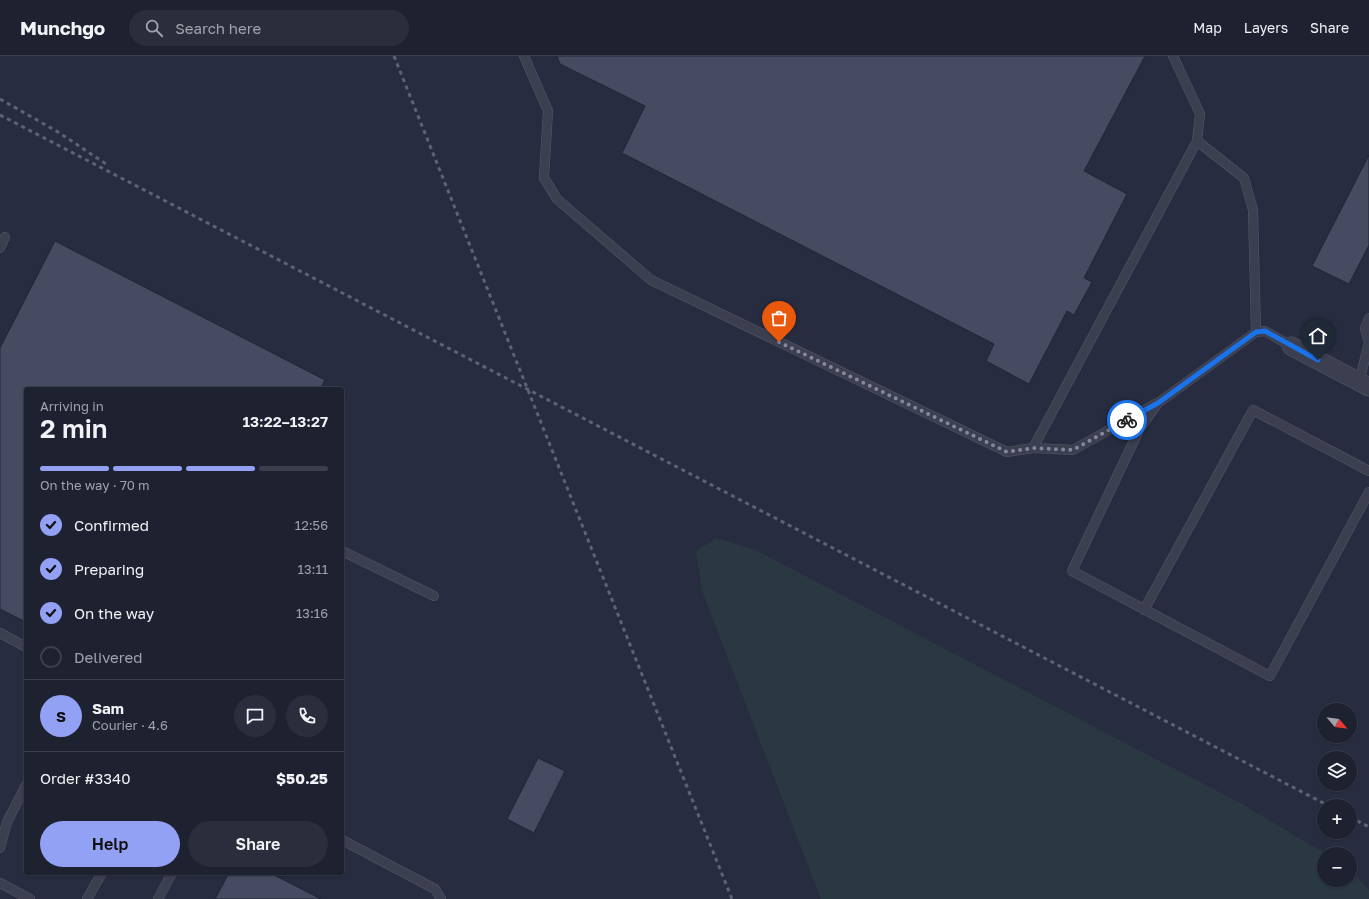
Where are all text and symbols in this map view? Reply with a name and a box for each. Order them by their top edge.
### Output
search box [129,10,409,46]
text: Munchgo [20,16,105,39]
icon: search [143,17,165,39]
text: Search here [175,19,261,37]
text: Map [1193,19,1222,36]
text: Layers [1244,19,1288,36]
text: Share [1310,19,1349,36]
pin [762,301,796,342]
icon: bag [768,307,790,329]
pin [1301,319,1335,360]
icon: home [1307,325,1329,347]
text: Arriving in [40,398,104,414]
courier [1107,400,1147,440]
icon: bike [1116,409,1138,431]
text: 13:22–13:27 [242,412,328,430]
text: 2 min [40,413,108,444]
text: On the way · 70 m [40,477,150,493]
icon: check [40,514,62,536]
text: Confirmed [74,516,149,534]
text: 12:56 [295,517,328,533]
icon: check [40,558,62,580]
text: Preparing [74,560,144,578]
text: 13:11 [298,561,328,577]
icon: check [40,602,62,624]
text: On the way [74,604,154,622]
text: 13:16 [296,605,328,621]
text: Delivered [74,648,142,666]
button: chat [234,695,276,737]
button: phone [286,695,328,737]
text: Sam [92,699,124,717]
north arrow [1317,703,1357,743]
map controls [1317,703,1357,887]
text: S [56,707,66,725]
text: Courier · 4.6 [92,717,168,733]
button: layers [1317,751,1357,791]
text: Order #3340 [40,769,131,787]
text: $50.25 [276,769,328,787]
button: + [1317,799,1357,839]
button: Help [40,821,180,867]
button: Share [188,821,328,867]
button: − [1317,847,1357,887]

